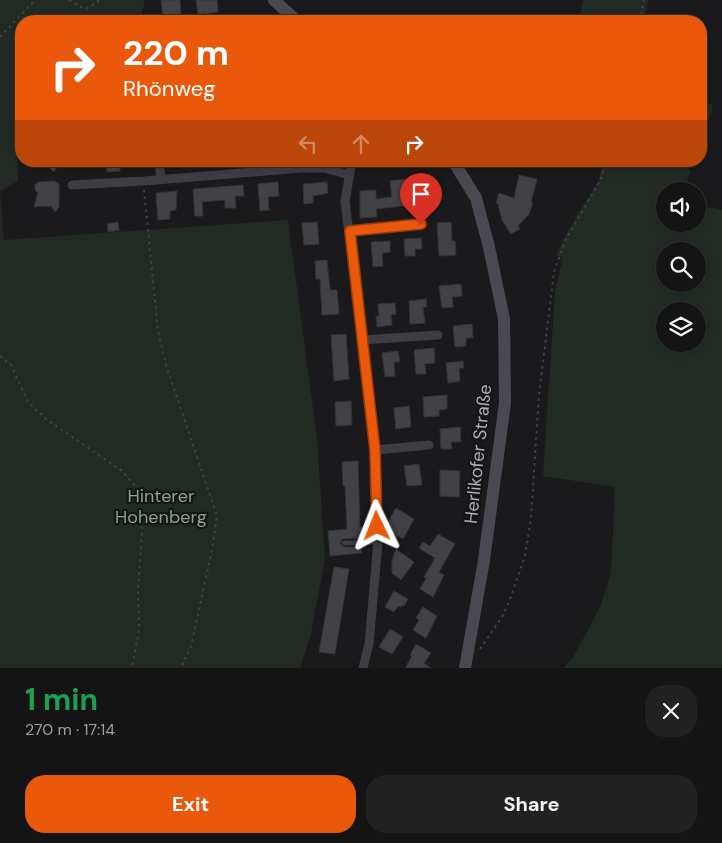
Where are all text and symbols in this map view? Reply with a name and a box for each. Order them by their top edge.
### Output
text: 220 m [123,30,229,76]
icon: right [40,35,105,100]
text: Rhönweg [123,74,215,103]
icon: left [294,130,322,158]
icon: ahead [347,130,375,158]
icon: right [400,130,428,158]
pin [400,173,442,224]
icon: arrive [407,180,435,208]
map controls [656,182,706,352]
button: sound [656,182,706,232]
button: search [656,242,706,292]
button: layers [656,302,706,352]
street label: Herlikofer Straße [459,383,497,525]
park label: Hinterer Hohenberg [115,484,207,529]
position arrow [350,499,402,551]
text: 1 min [25,680,98,719]
button: close [645,685,697,737]
text: 270 m · 17:14 [25,719,115,740]
button: Exit [25,775,356,833]
button: Share [366,775,697,833]

